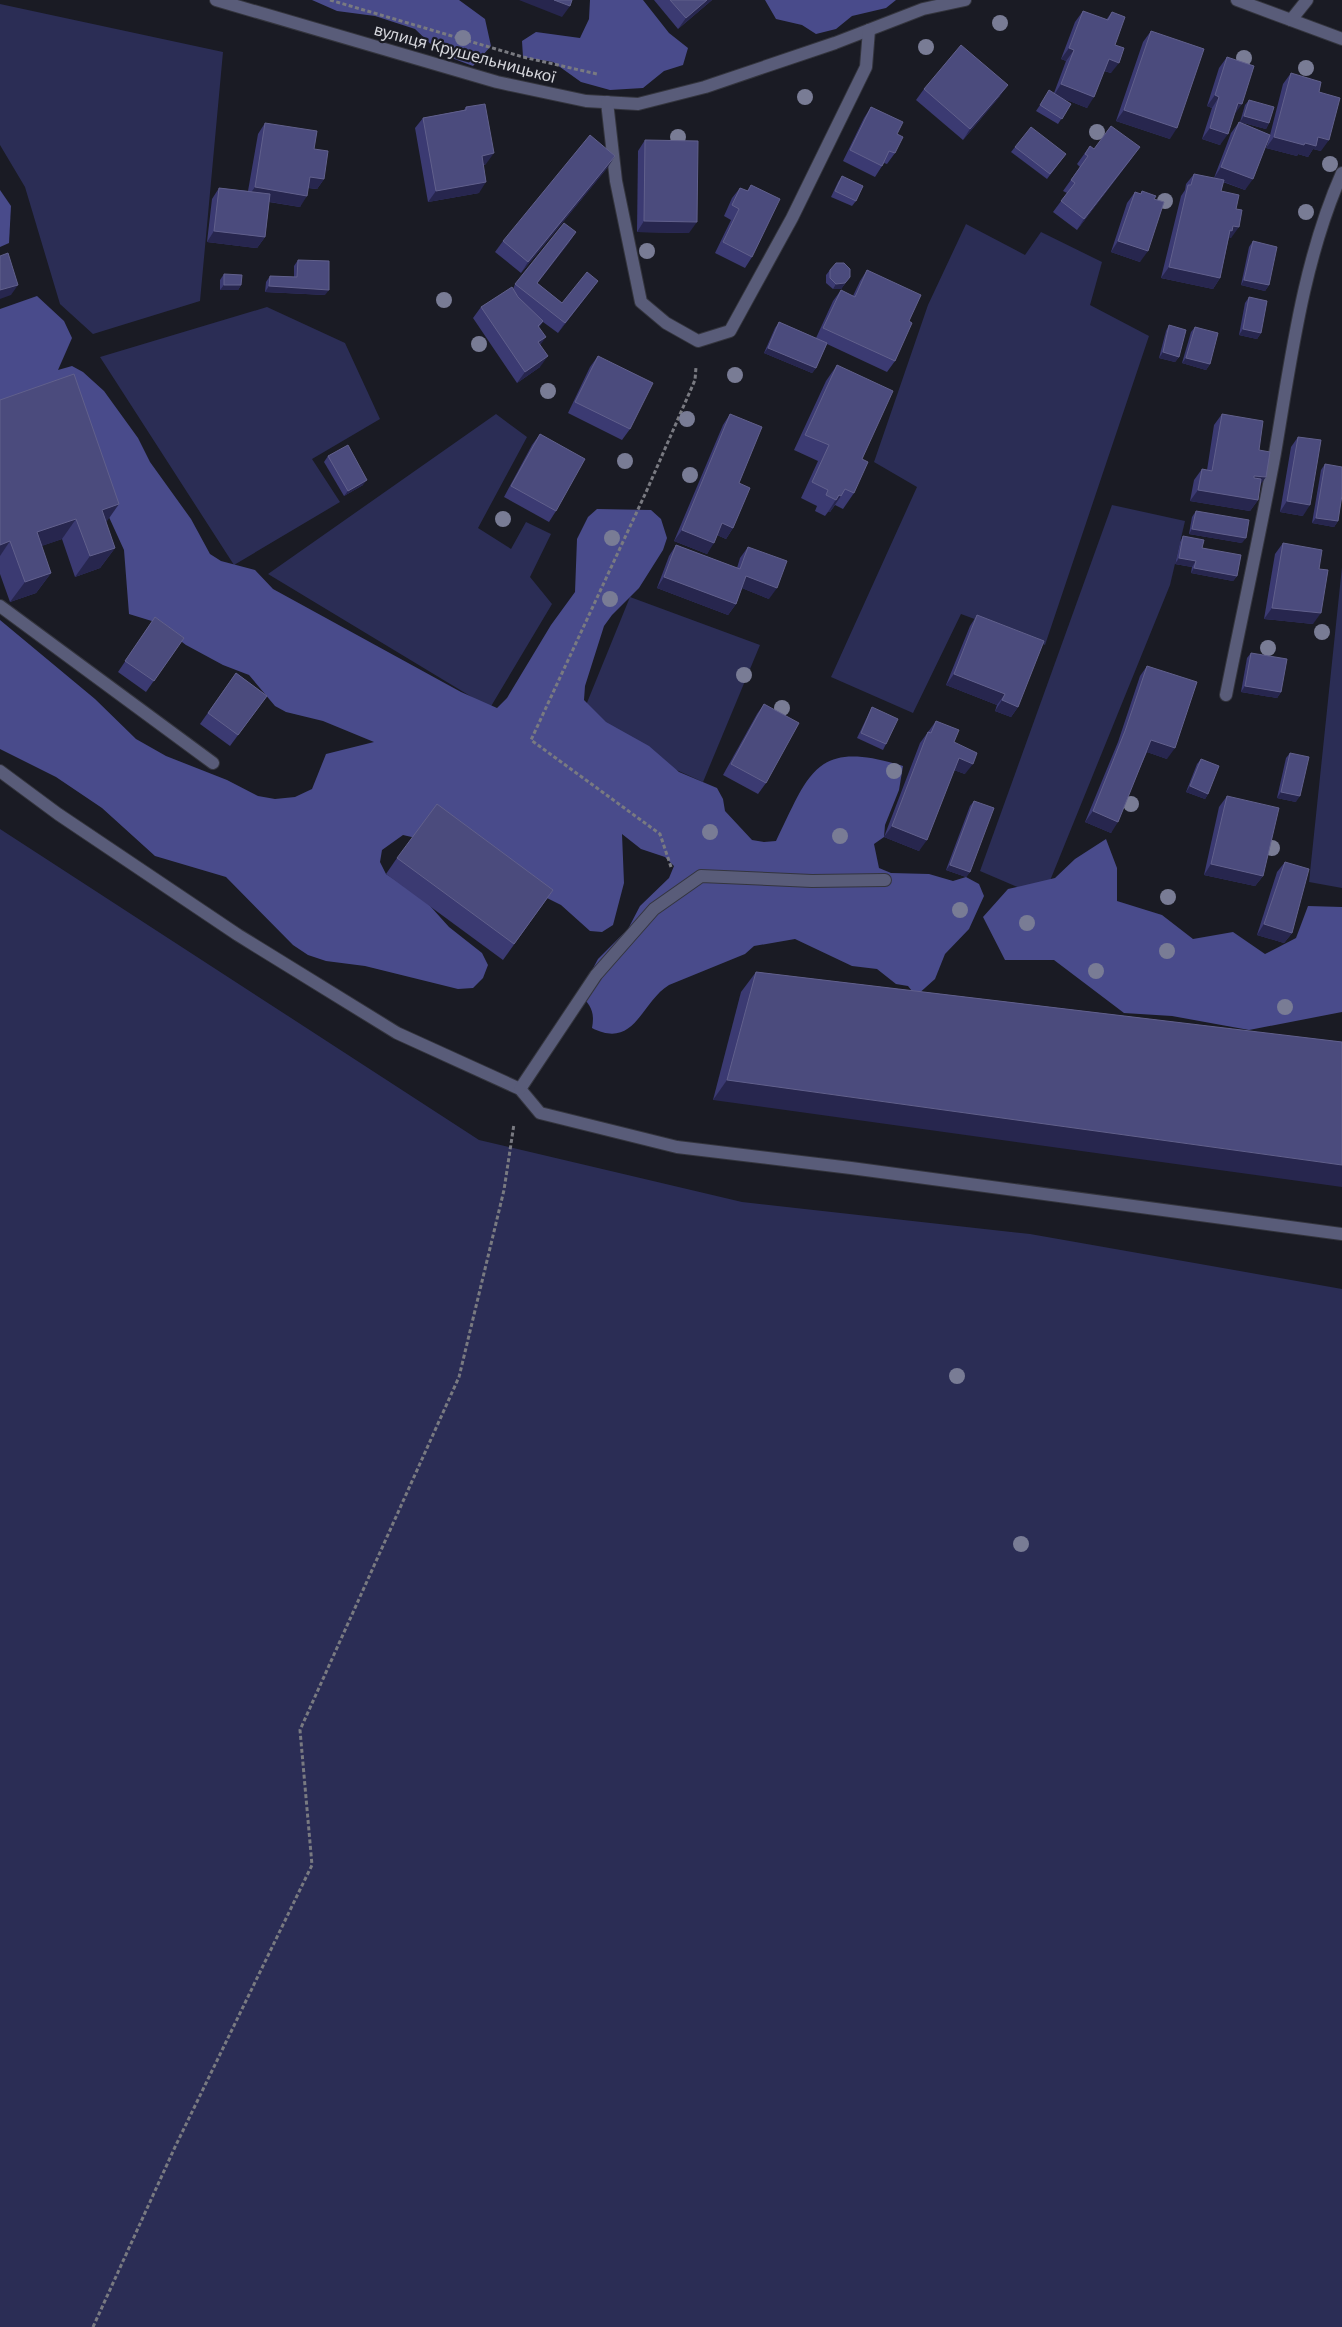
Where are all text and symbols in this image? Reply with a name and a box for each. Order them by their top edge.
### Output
street label: вулиця Крушельницької [372,18,558,88]

